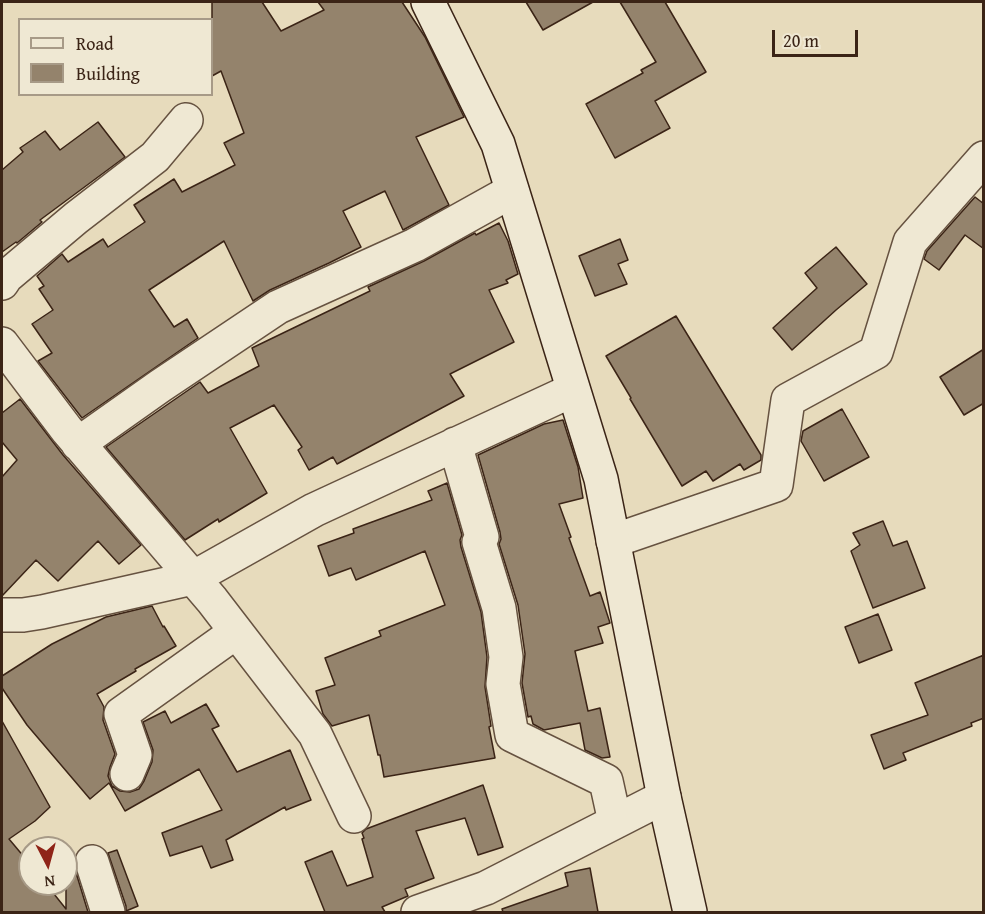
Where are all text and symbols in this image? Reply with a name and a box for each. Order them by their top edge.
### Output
legend [18,18,213,96]
scale bar [775,18,860,56]
text: 20 m [783,27,819,54]
text: Road [76,30,114,57]
text: Building [76,60,140,87]
north arrow [18,836,78,896]
text: N [43,869,56,894]

